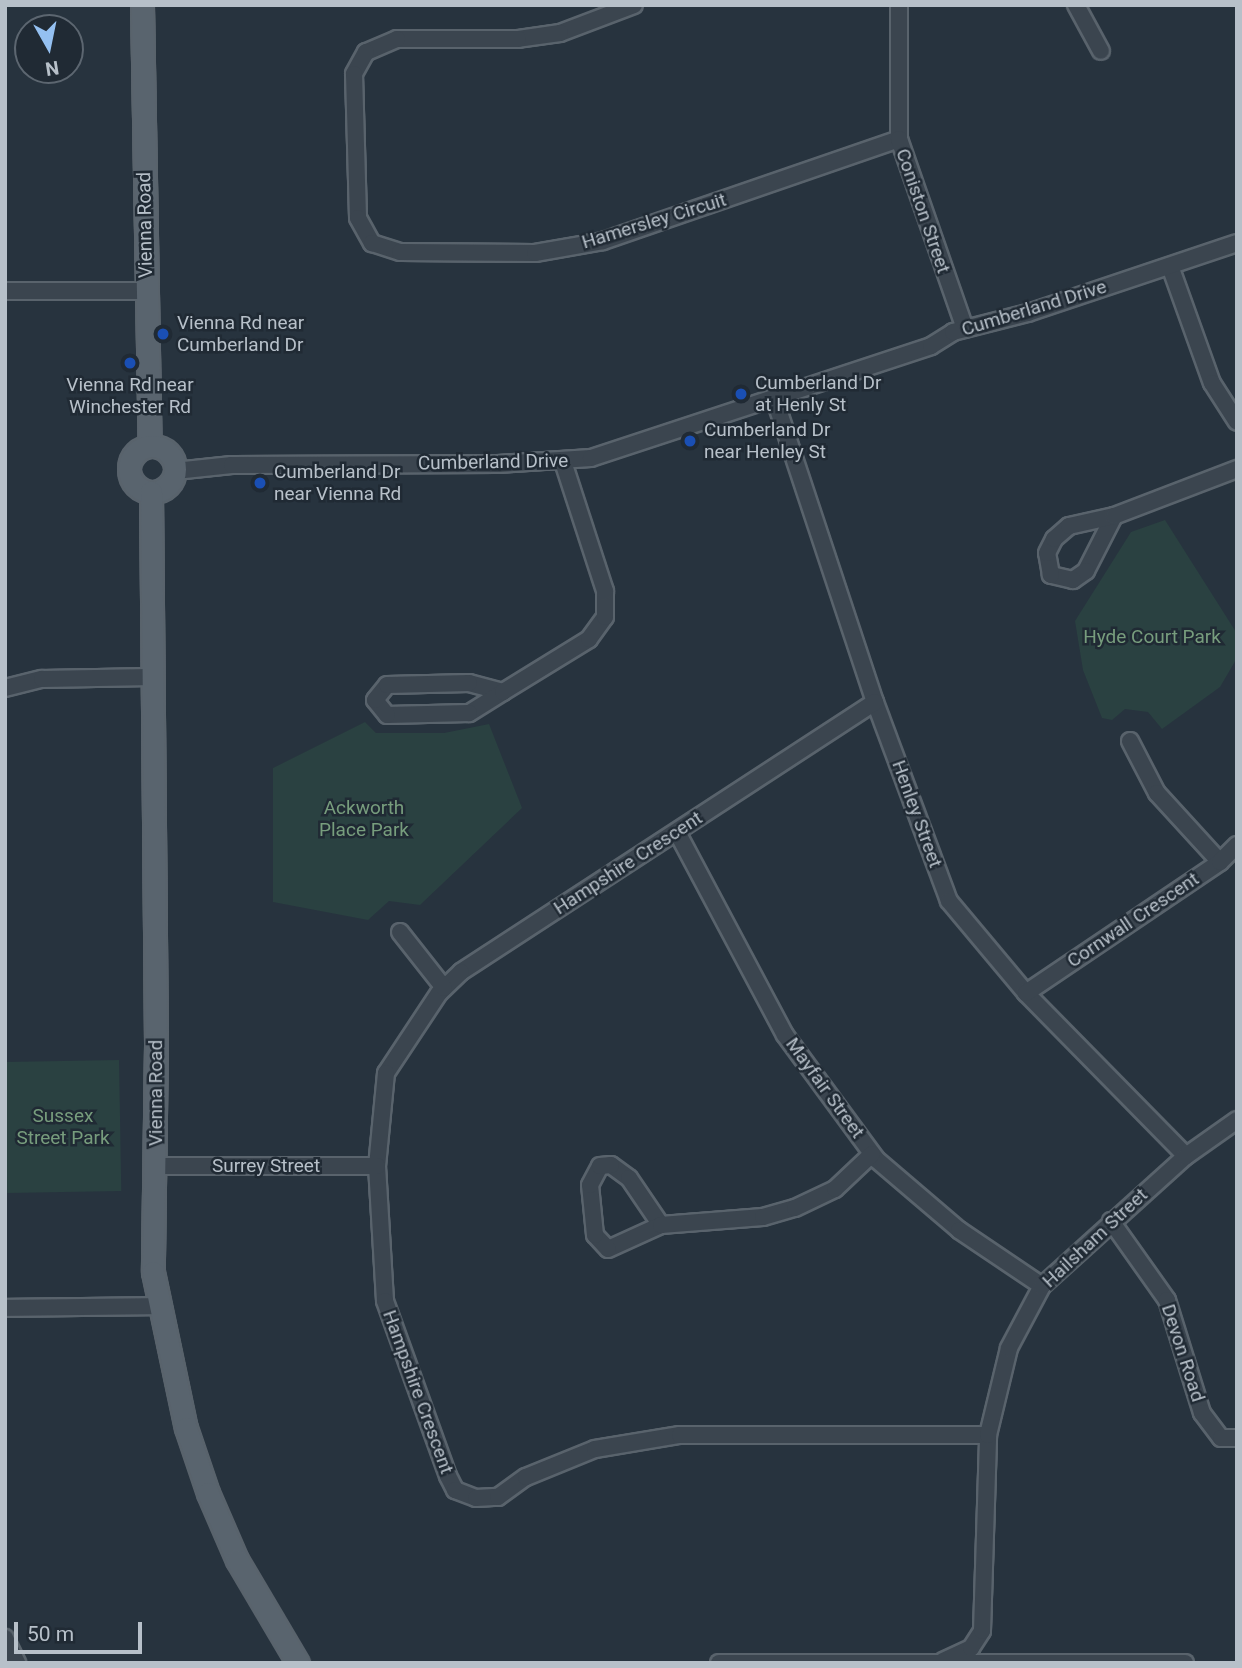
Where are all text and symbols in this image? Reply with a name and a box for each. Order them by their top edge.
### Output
north arrow [14,14,84,84]
text: N [44,56,60,81]
street label: Coniston Street [891,146,955,276]
street label: Vienna Road [133,172,157,278]
street label: Hamersley Circuit [579,188,729,254]
street label: Cumberland Drive [959,275,1109,341]
place label: Vienna Rd near Cumberland Dr [177,312,304,356]
marker: Vienna Rd near Cumberland Dr [155,326,171,342]
marker: Vienna Rd near Winchester Rd [122,355,138,371]
place label: Cumberland Dr at Henly St [755,372,881,416]
place label: Vienna Rd near Winchester Rd [66,374,194,418]
marker: Cumberland Dr at Henly St [733,386,749,402]
place label: Cumberland Dr near Henley St [704,419,830,463]
marker: Cumberland Dr near Henley St [682,433,698,449]
street label: Cumberland Drive [418,449,568,475]
place label: Cumberland Dr near Vienna Rd [274,461,401,505]
marker: Cumberland Dr near Vienna Rd [252,475,268,491]
park label: Hyde Court Park [1083,626,1221,648]
street label: Henley Street [887,757,947,871]
park label: Ackworth Place Park [319,797,409,841]
street label: Hampshire Crescent [549,806,707,920]
street label: Cornwall Crescent [1063,868,1203,972]
street label: Mayfair Street [781,1033,869,1143]
street label: Vienna Road [145,1040,167,1146]
park label: Sussex Street Park [16,1105,110,1149]
street label: Surrey Street [212,1155,320,1177]
street label: Hailsham Street [1038,1184,1152,1292]
street label: Devon Road [1157,1301,1209,1405]
street label: Hampshire Crescent [378,1307,458,1477]
scale bar [18,1608,145,1652]
text: 50 m [27,1622,74,1646]

